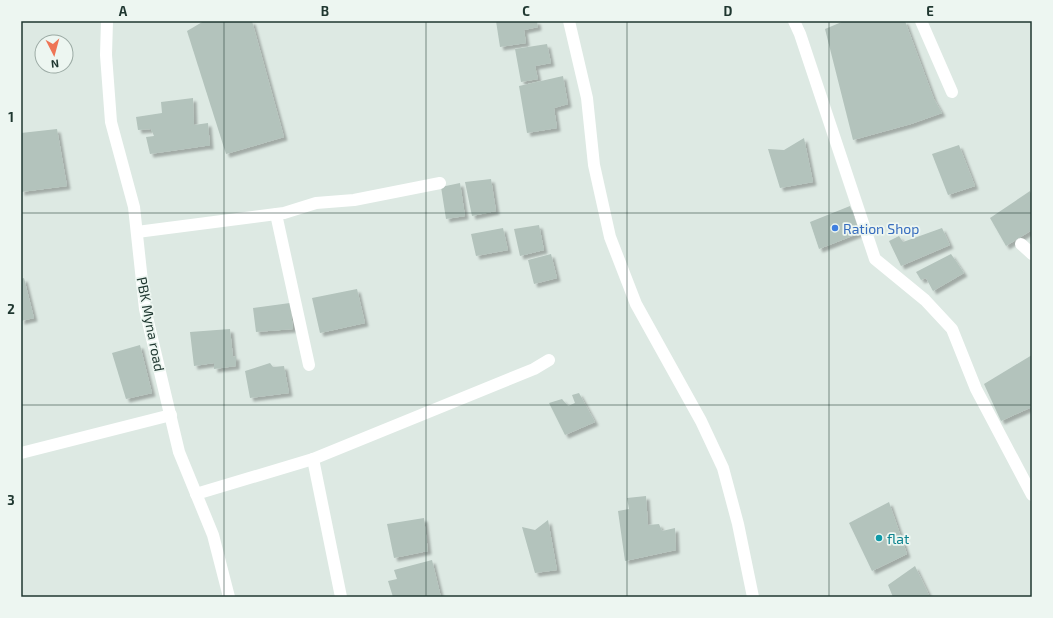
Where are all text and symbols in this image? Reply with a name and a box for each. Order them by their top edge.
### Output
text: A [119,3,128,19]
text: B [321,3,329,19]
text: C [522,3,530,19]
text: D [724,3,733,19]
text: E [926,3,934,19]
north arrow [34,34,74,74]
text: N [50,58,60,71]
text: 1 [8,109,14,125]
place label: Ration Shop [843,220,919,237]
marker: Ration Shop [830,223,840,233]
street label: PBK Myna road [134,275,168,373]
text: 2 [7,301,15,317]
text: 3 [7,492,15,508]
place label: flat [887,530,909,547]
marker: flat [874,533,884,543]

